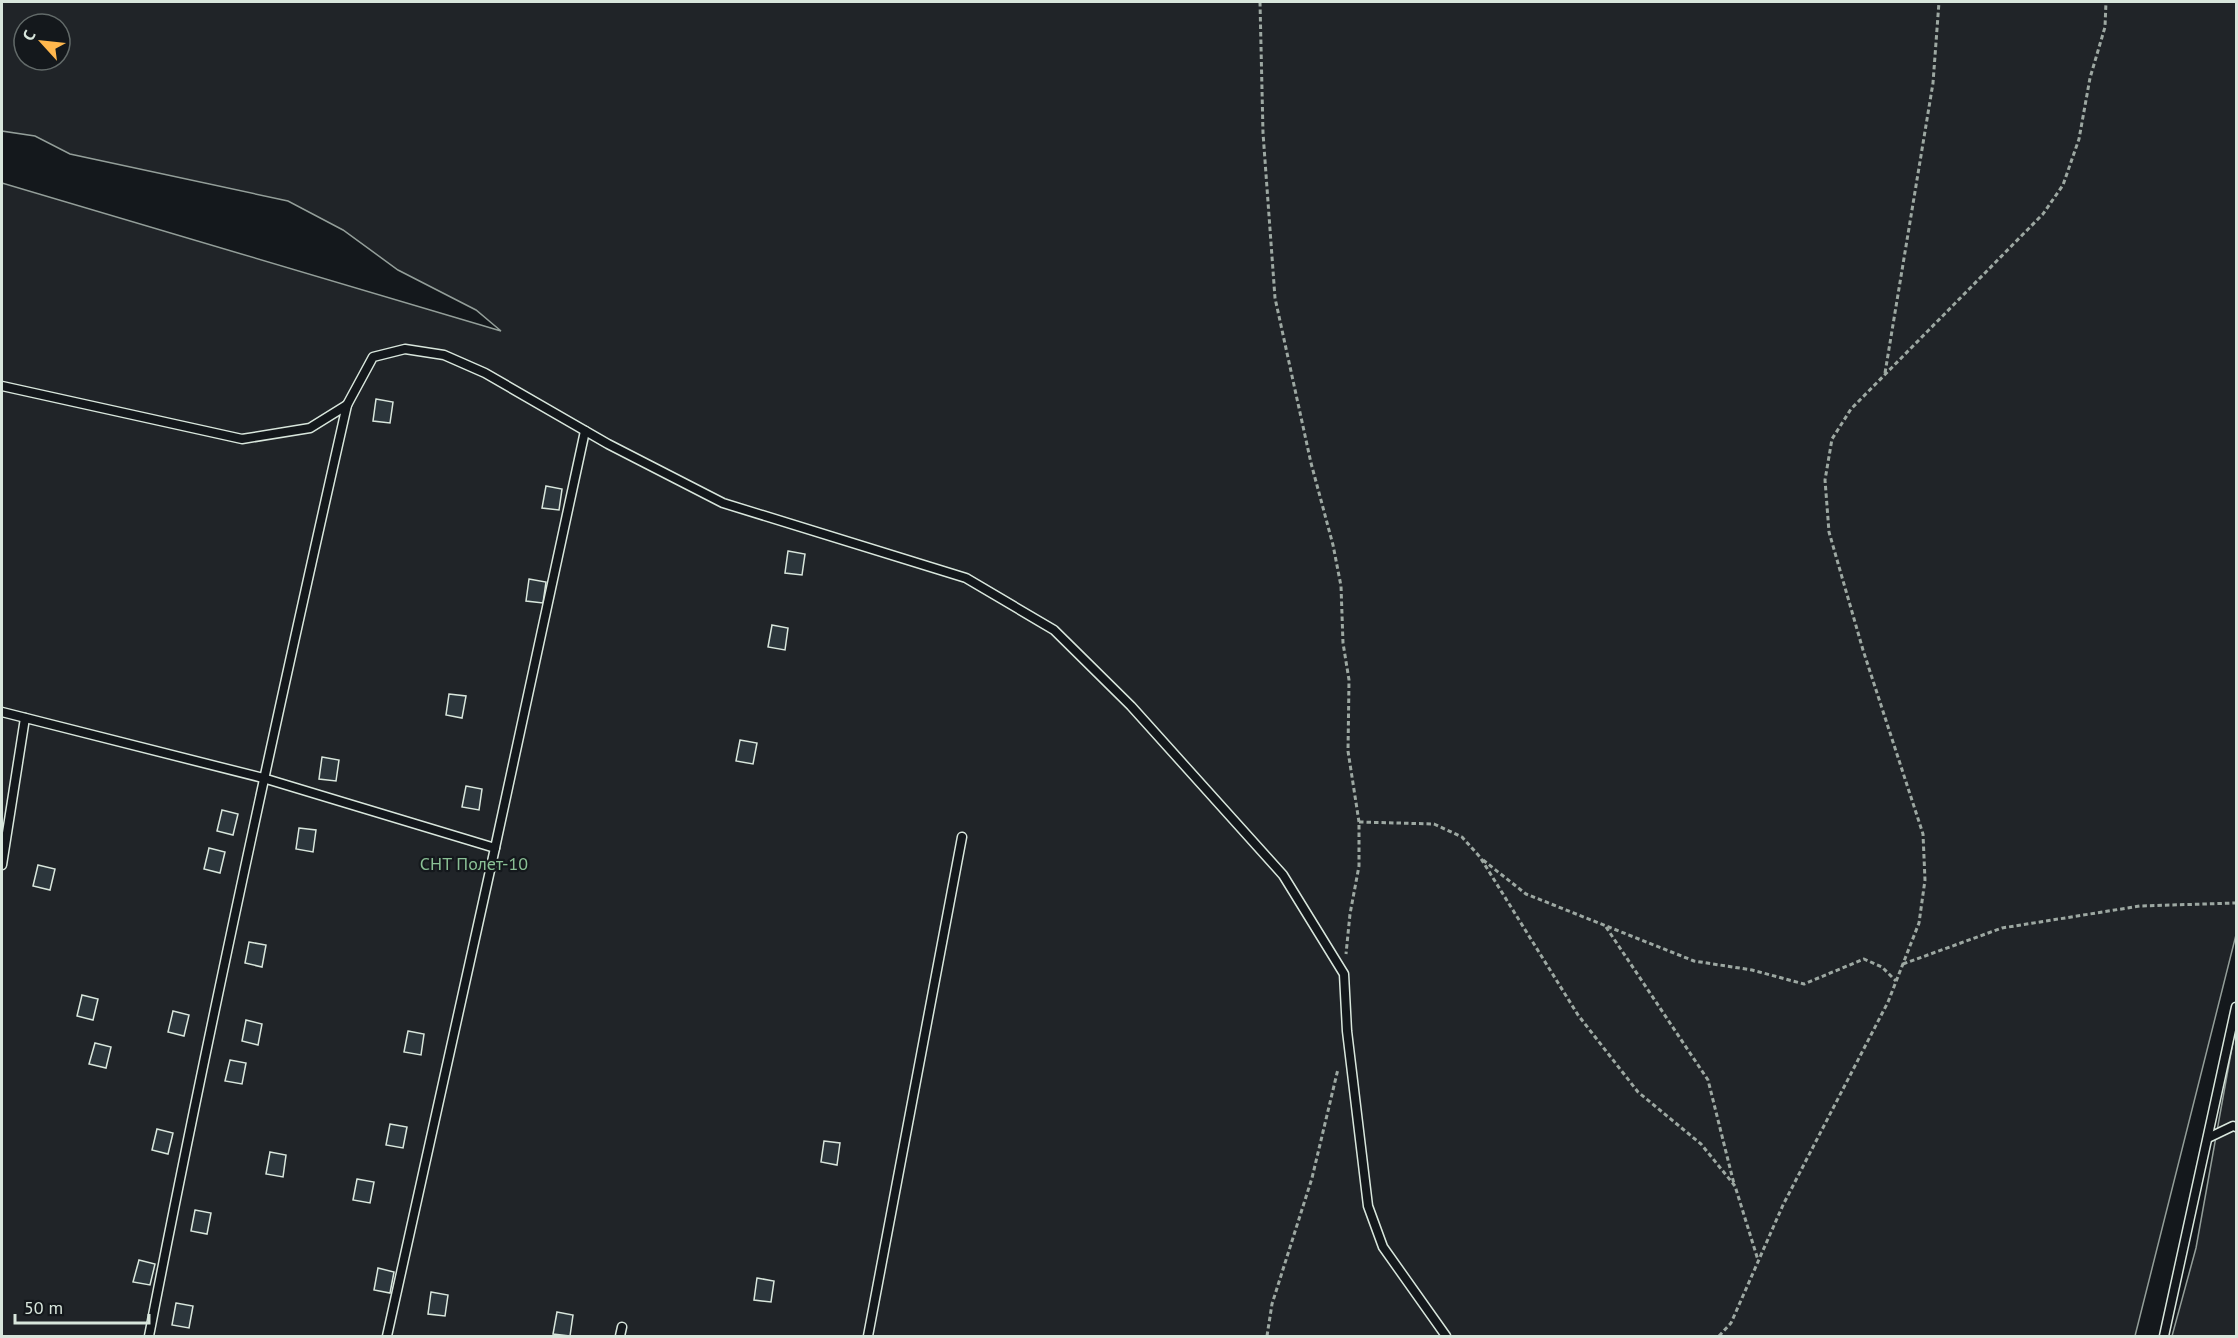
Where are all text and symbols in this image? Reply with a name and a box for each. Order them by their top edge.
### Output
north arrow [12,12,72,72]
text: С [18,27,40,44]
park label: СНТ Полет-10 [420,852,528,875]
scale bar [15,1287,148,1325]
text: 50 m [24,1296,63,1319]

